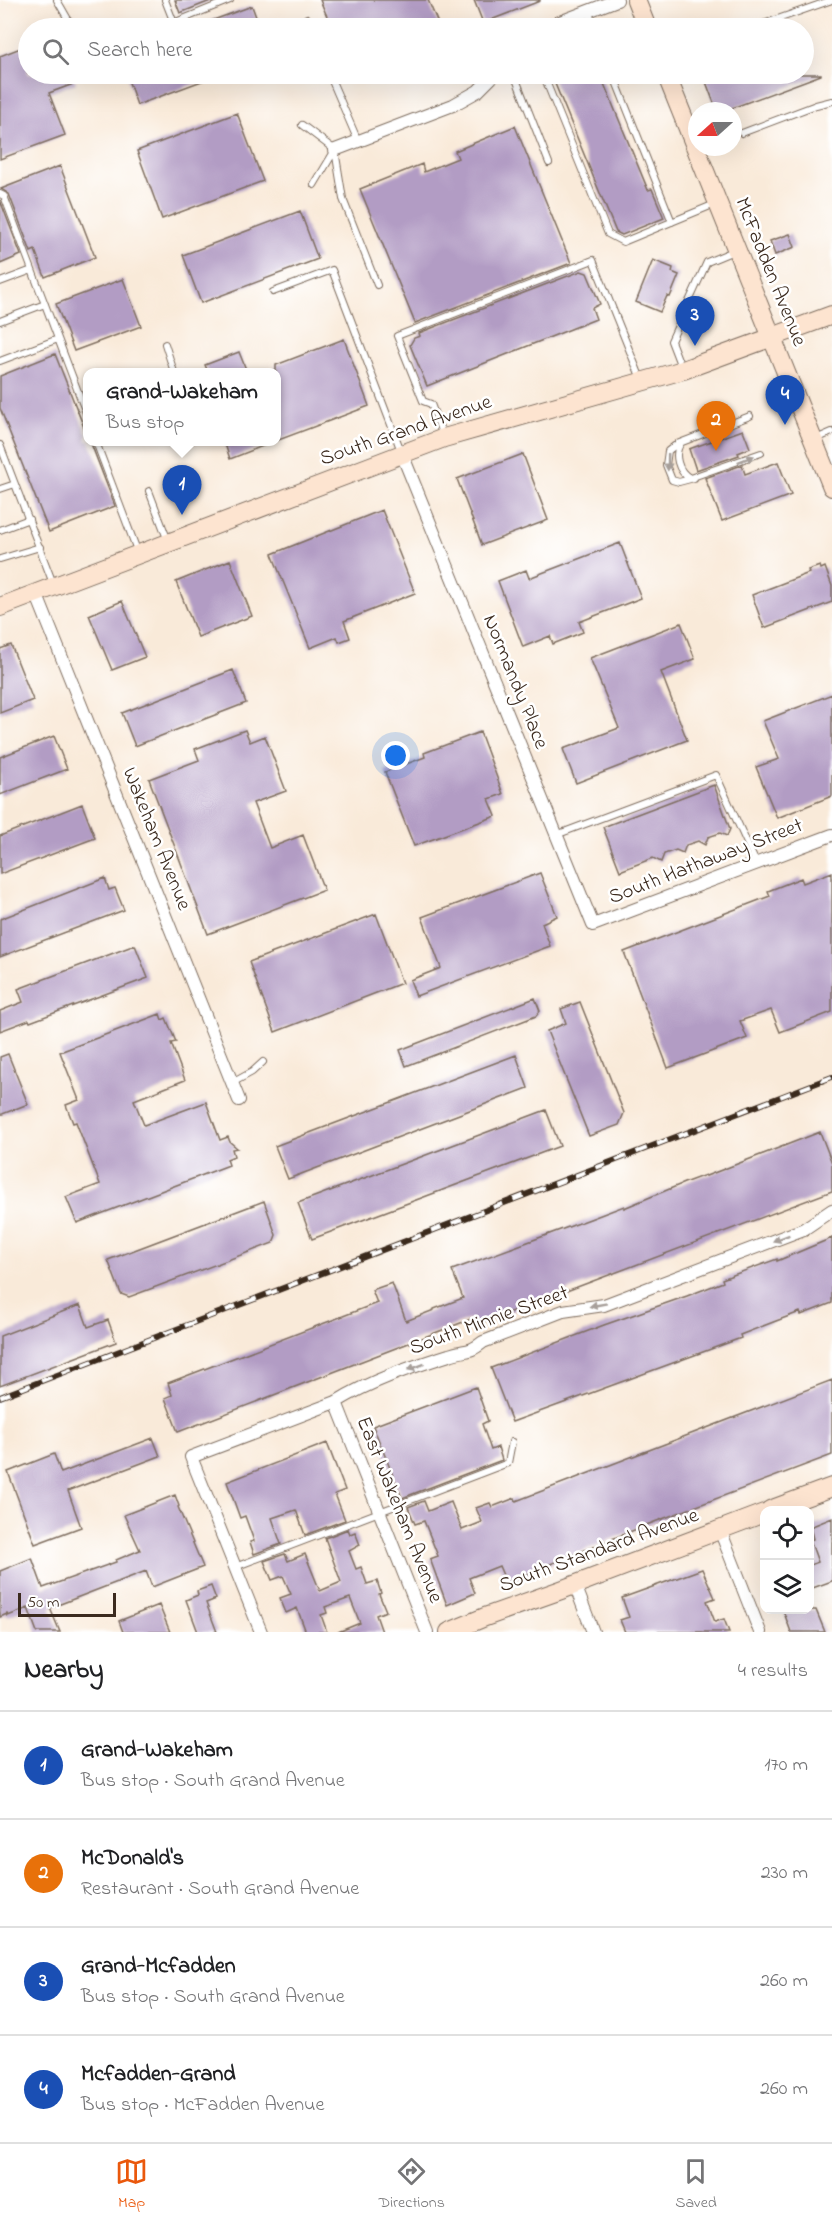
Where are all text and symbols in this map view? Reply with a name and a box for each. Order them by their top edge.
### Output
search box [18,18,814,84]
icon: search [39,35,72,68]
text: Search here [87,35,192,67]
north arrow [688,102,742,156]
street label: McFadden Avenue [726,193,814,352]
pin: 3 [676,296,714,346]
popup [83,368,281,446]
pin: 4 [766,376,804,425]
text: Grand-Wakeham [106,377,258,409]
street label: South Grand Avenue [316,387,496,474]
pin: 2 [696,402,736,451]
text: Bus stop [106,409,184,438]
one-way arrow [663,452,672,471]
one-way arrow [737,453,755,463]
pin: 1 [162,466,201,515]
street label: Normandy Place [472,610,556,755]
your location [381,741,410,770]
street label: Wakeham Avenue [114,763,199,916]
street label: South Hathaway Street [605,811,808,915]
one-way arrow [771,1233,789,1243]
street label: South Minnie Street [405,1278,573,1364]
one-way arrow [588,1301,607,1310]
one-way arrow [407,1363,425,1372]
street label: East Wakeham Avenue [348,1412,450,1608]
street label: South Standard Avenue [495,1501,704,1601]
map controls [760,1506,814,1614]
button: locate [760,1506,814,1560]
button: layers [760,1560,814,1614]
scale bar [18,1590,116,1618]
text: 50 m [27,1591,59,1615]
text: Nearby [24,1652,103,1690]
text: 4 results [738,1657,808,1686]
text: Grand-Wakeham [81,1735,233,1767]
text: 1 [40,1751,47,1780]
text: 170 m [764,1751,808,1780]
text: Bus stop · South Grand Avenue [81,1767,345,1796]
text: McDonald's [81,1843,184,1875]
text: 2 [39,1859,48,1888]
text: 230 m [761,1859,808,1888]
text: Restaurant · South Grand Avenue [81,1875,359,1904]
text: Grand-Mcfadden [81,1951,236,1983]
text: 3 [39,1967,48,1996]
text: 260 m [760,1967,808,1996]
text: Bus stop · South Grand Avenue [81,1983,345,2012]
text: Mcfadden-Grand [81,2059,236,2091]
text: 4 [39,2075,48,2104]
text: 260 m [760,2075,808,2104]
text: Bus stop · McFadden Avenue [81,2091,324,2120]
tab: Map [115,2155,148,2215]
tab: Directions [378,2155,445,2215]
tab: Saved [675,2155,717,2215]

